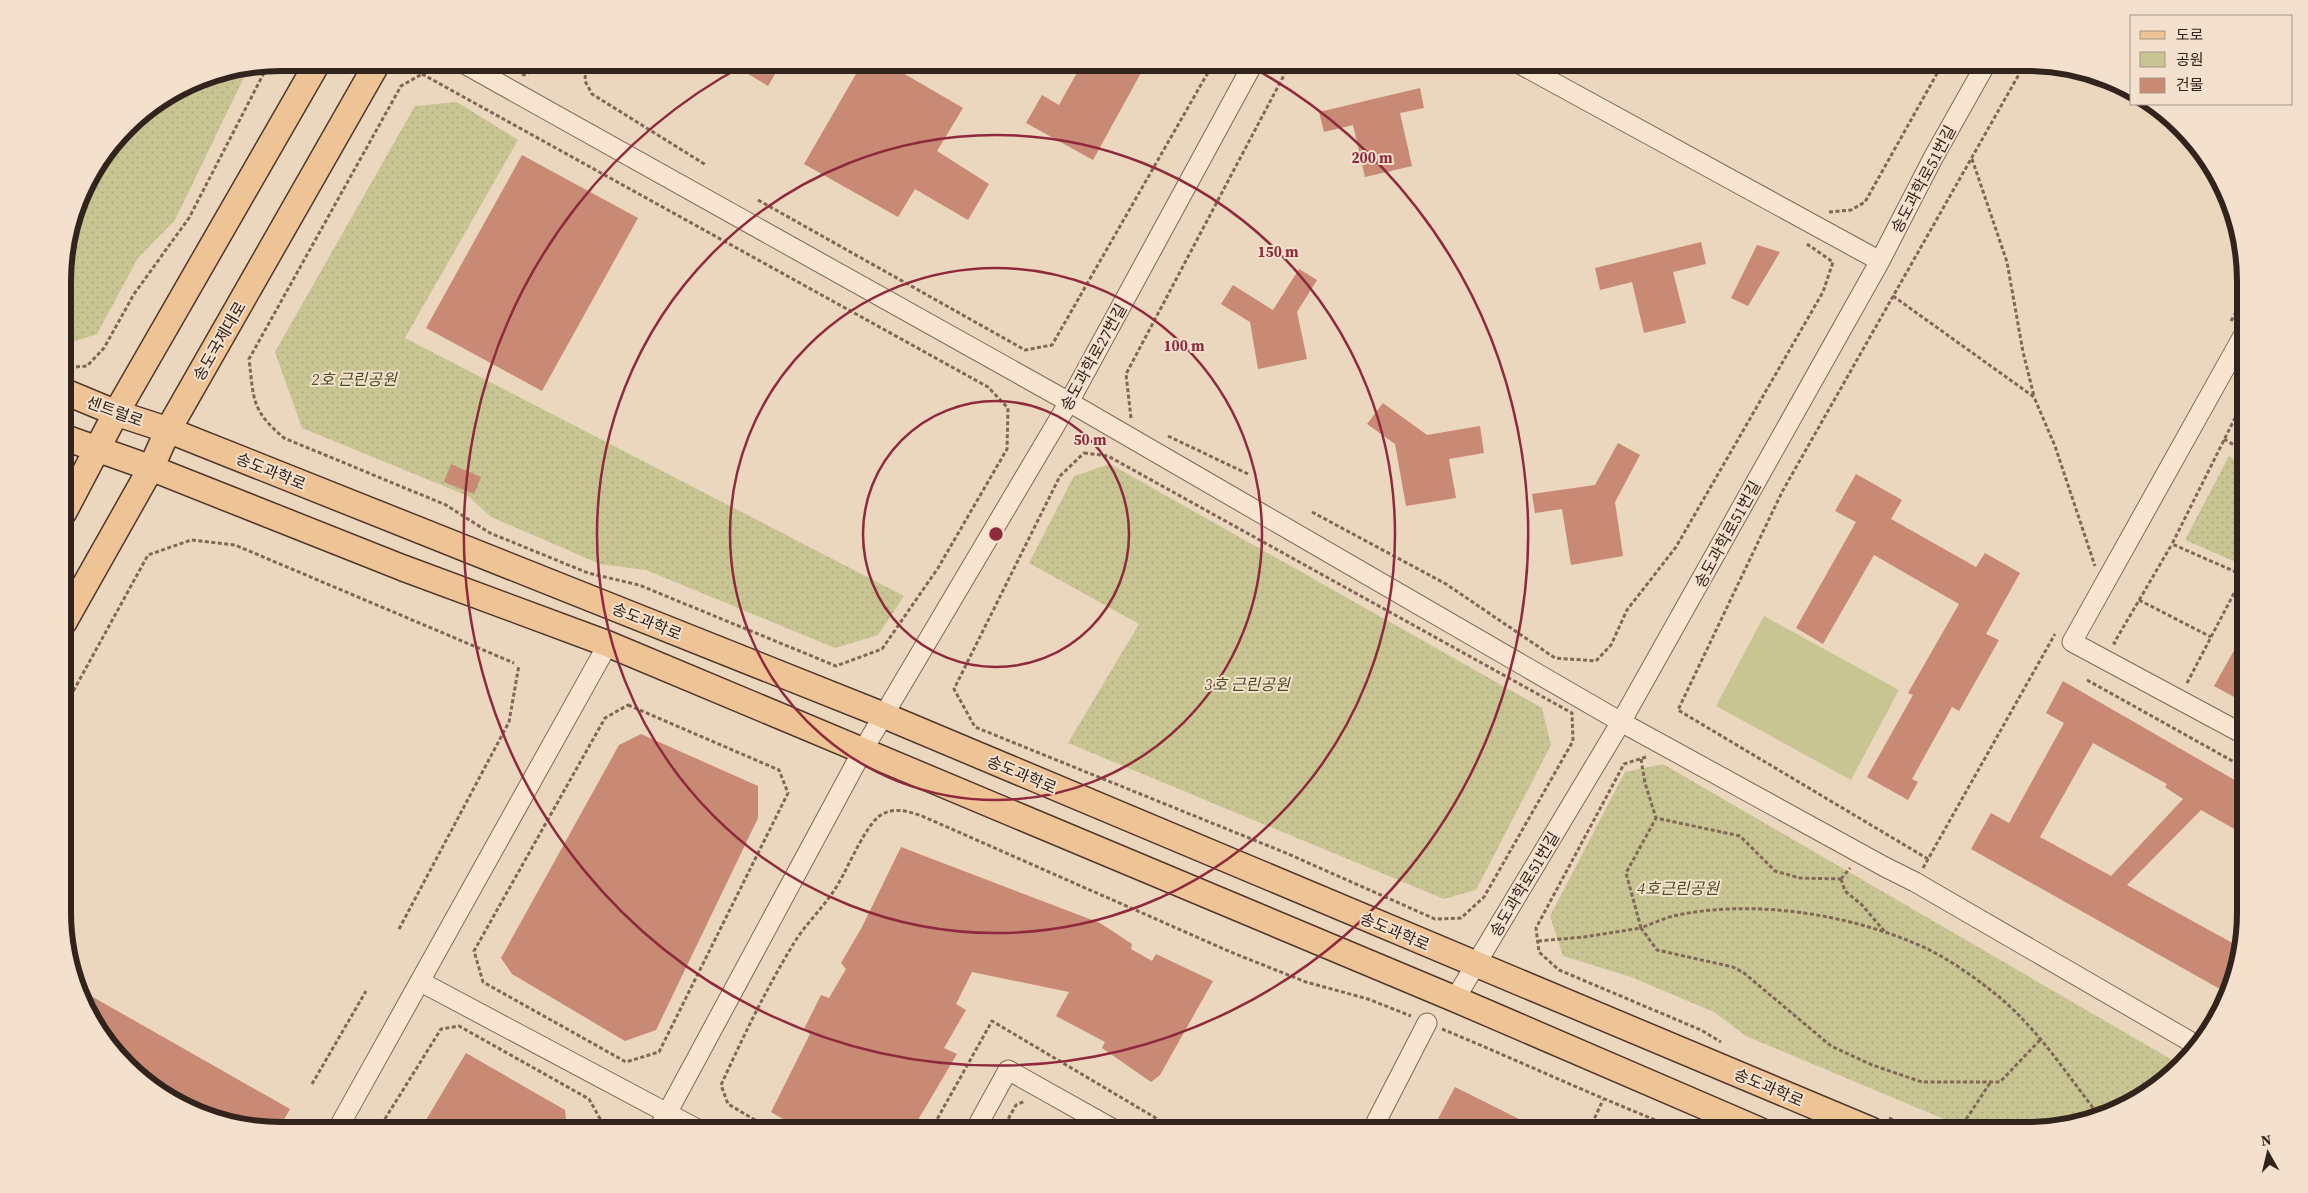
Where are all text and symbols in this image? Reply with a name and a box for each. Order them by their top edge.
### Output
legend [2130,15,2293,105]
text: 도로 [2176,24,2204,45]
text: 공원 [2176,49,2204,70]
text: 건물 [2176,74,2204,95]
street label: 송도과학로51번길 [1885,121,1961,237]
text: 200 m [1351,147,1393,168]
text: 150 m [1257,241,1299,262]
street label: 송도국제대로 [187,297,251,385]
street label: 송도과학로27번길 [1055,300,1131,414]
text: 100 m [1163,335,1205,356]
park label: 2호 근린공원 [311,368,398,390]
street label: 센트럴로 [84,391,147,431]
text: 50 m [1073,429,1107,450]
street label: 송도과학로 [233,447,309,495]
street label: 송도과학로51번길 [1689,477,1765,591]
centre of rings [987,525,1005,543]
street label: 송도과학로 [609,597,685,645]
park label: 3호 근린공원 [1204,673,1291,695]
street label: 송도과학로 [984,749,1060,799]
street label: 송도과학로51번길 [1484,827,1564,941]
park label: 4호근린공원 [1637,877,1720,899]
street label: 송도과학로 [1357,906,1433,956]
street label: 송도과학로 [1731,1062,1807,1112]
north arrow [2243,1128,2293,1178]
text: N [2260,1130,2273,1151]

